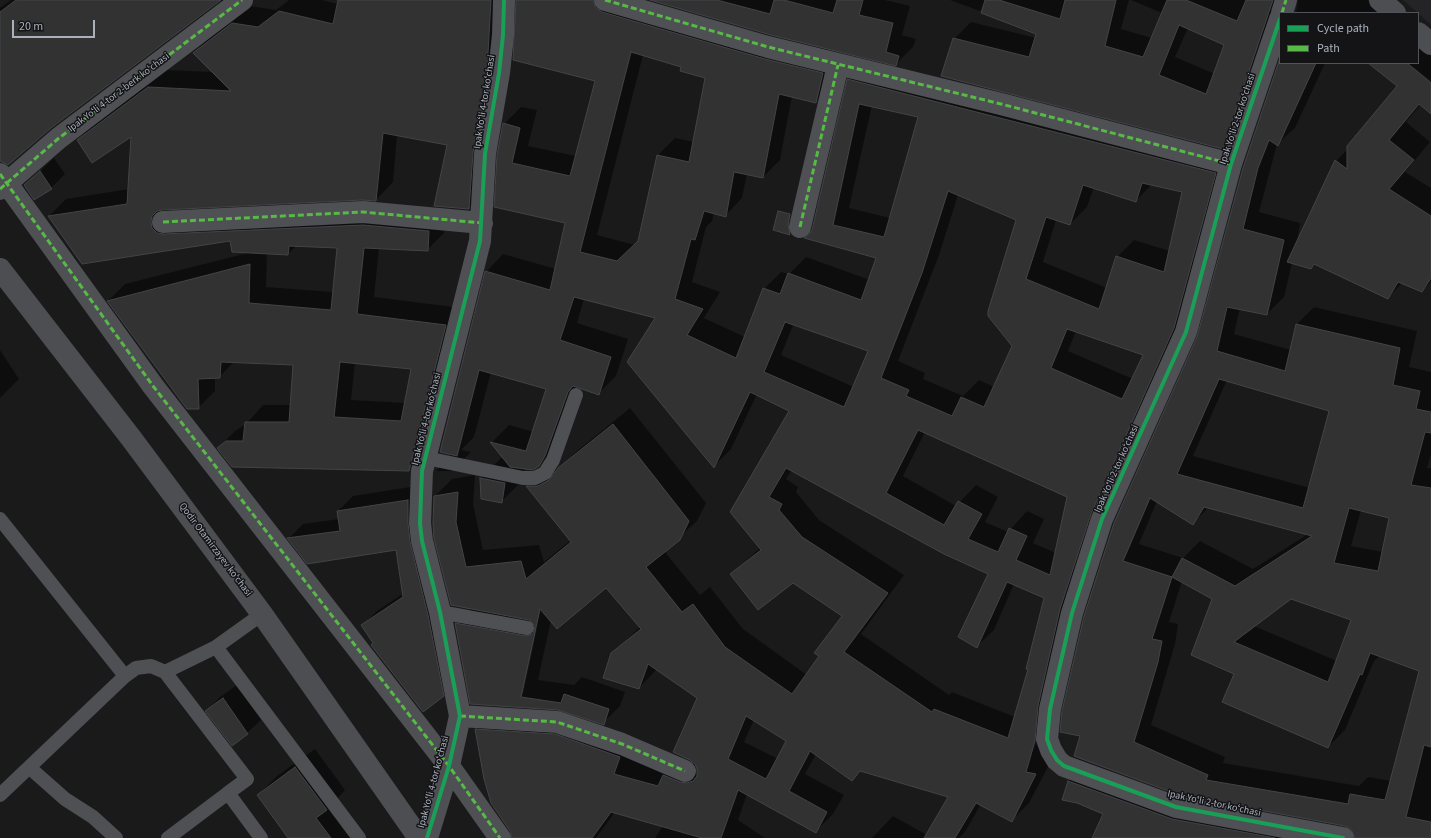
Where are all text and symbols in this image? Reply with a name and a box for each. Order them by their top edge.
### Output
scale bar [14,12,97,38]
legend [1279,12,1419,64]
text: 20 m [19,18,43,35]
text: Cycle path [1317,20,1369,37]
text: Path [1317,40,1340,57]
street label: Ipak Yoʻli 4-tor 2-berk koʻchasi [66,51,172,135]
street label: Ipak Yoʻli 4-tor koʻchasi [472,54,498,150]
street label: Ipak Yoʻli 2-tor koʻchasi [1218,72,1258,166]
street label: Ipak Yoʻli 4-tor koʻchasi [410,371,444,467]
street label: Ipak Yoʻli 2-tor koʻchasi [1092,423,1142,515]
street label: Qodir Otamirzayev koʻchasi [176,501,254,599]
street label: Ipak Yoʻli 4-tor koʻchasi [416,734,452,830]
street label: Ipak Yoʻli 2-tor koʻchasi [1166,788,1262,820]

